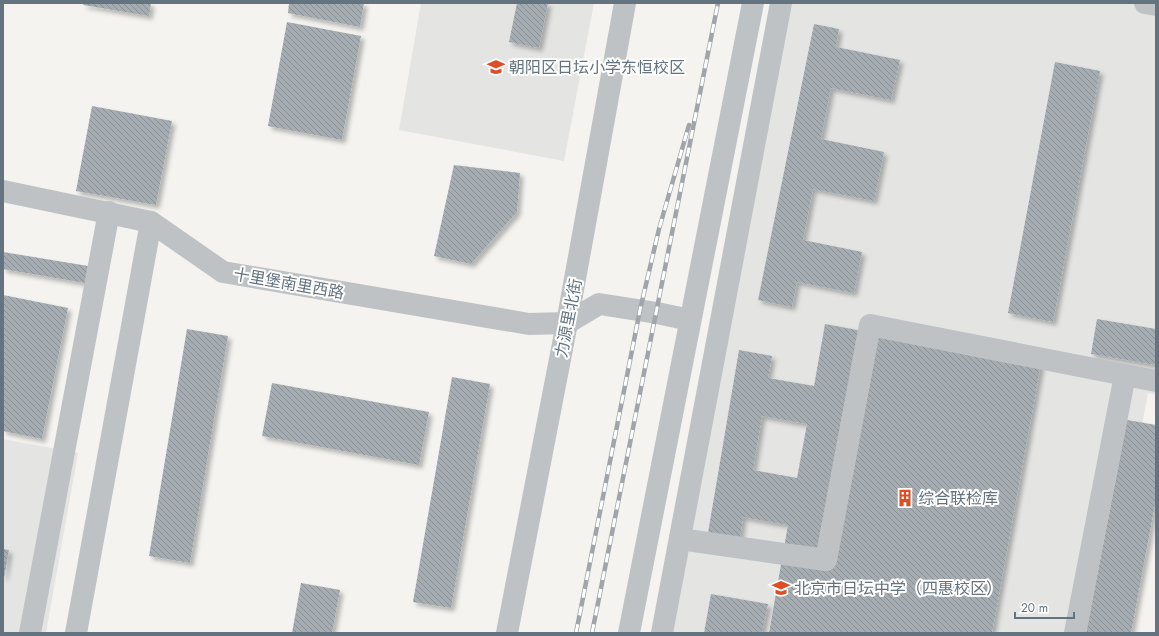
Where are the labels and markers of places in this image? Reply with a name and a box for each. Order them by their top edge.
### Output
place label: 朝阳区日坛小学东恒校区 [509,56,685,79]
school or university icon: 朝阳区日坛小学东恒校区 [486,57,506,77]
place label: 综合联检库 [918,487,998,510]
building icon: 综合联检库 [895,488,915,508]
place label: 北京市日坛中学（四惠校区） [794,577,1002,600]
school or university icon: 北京市日坛中学（四惠校区） [771,578,791,598]

